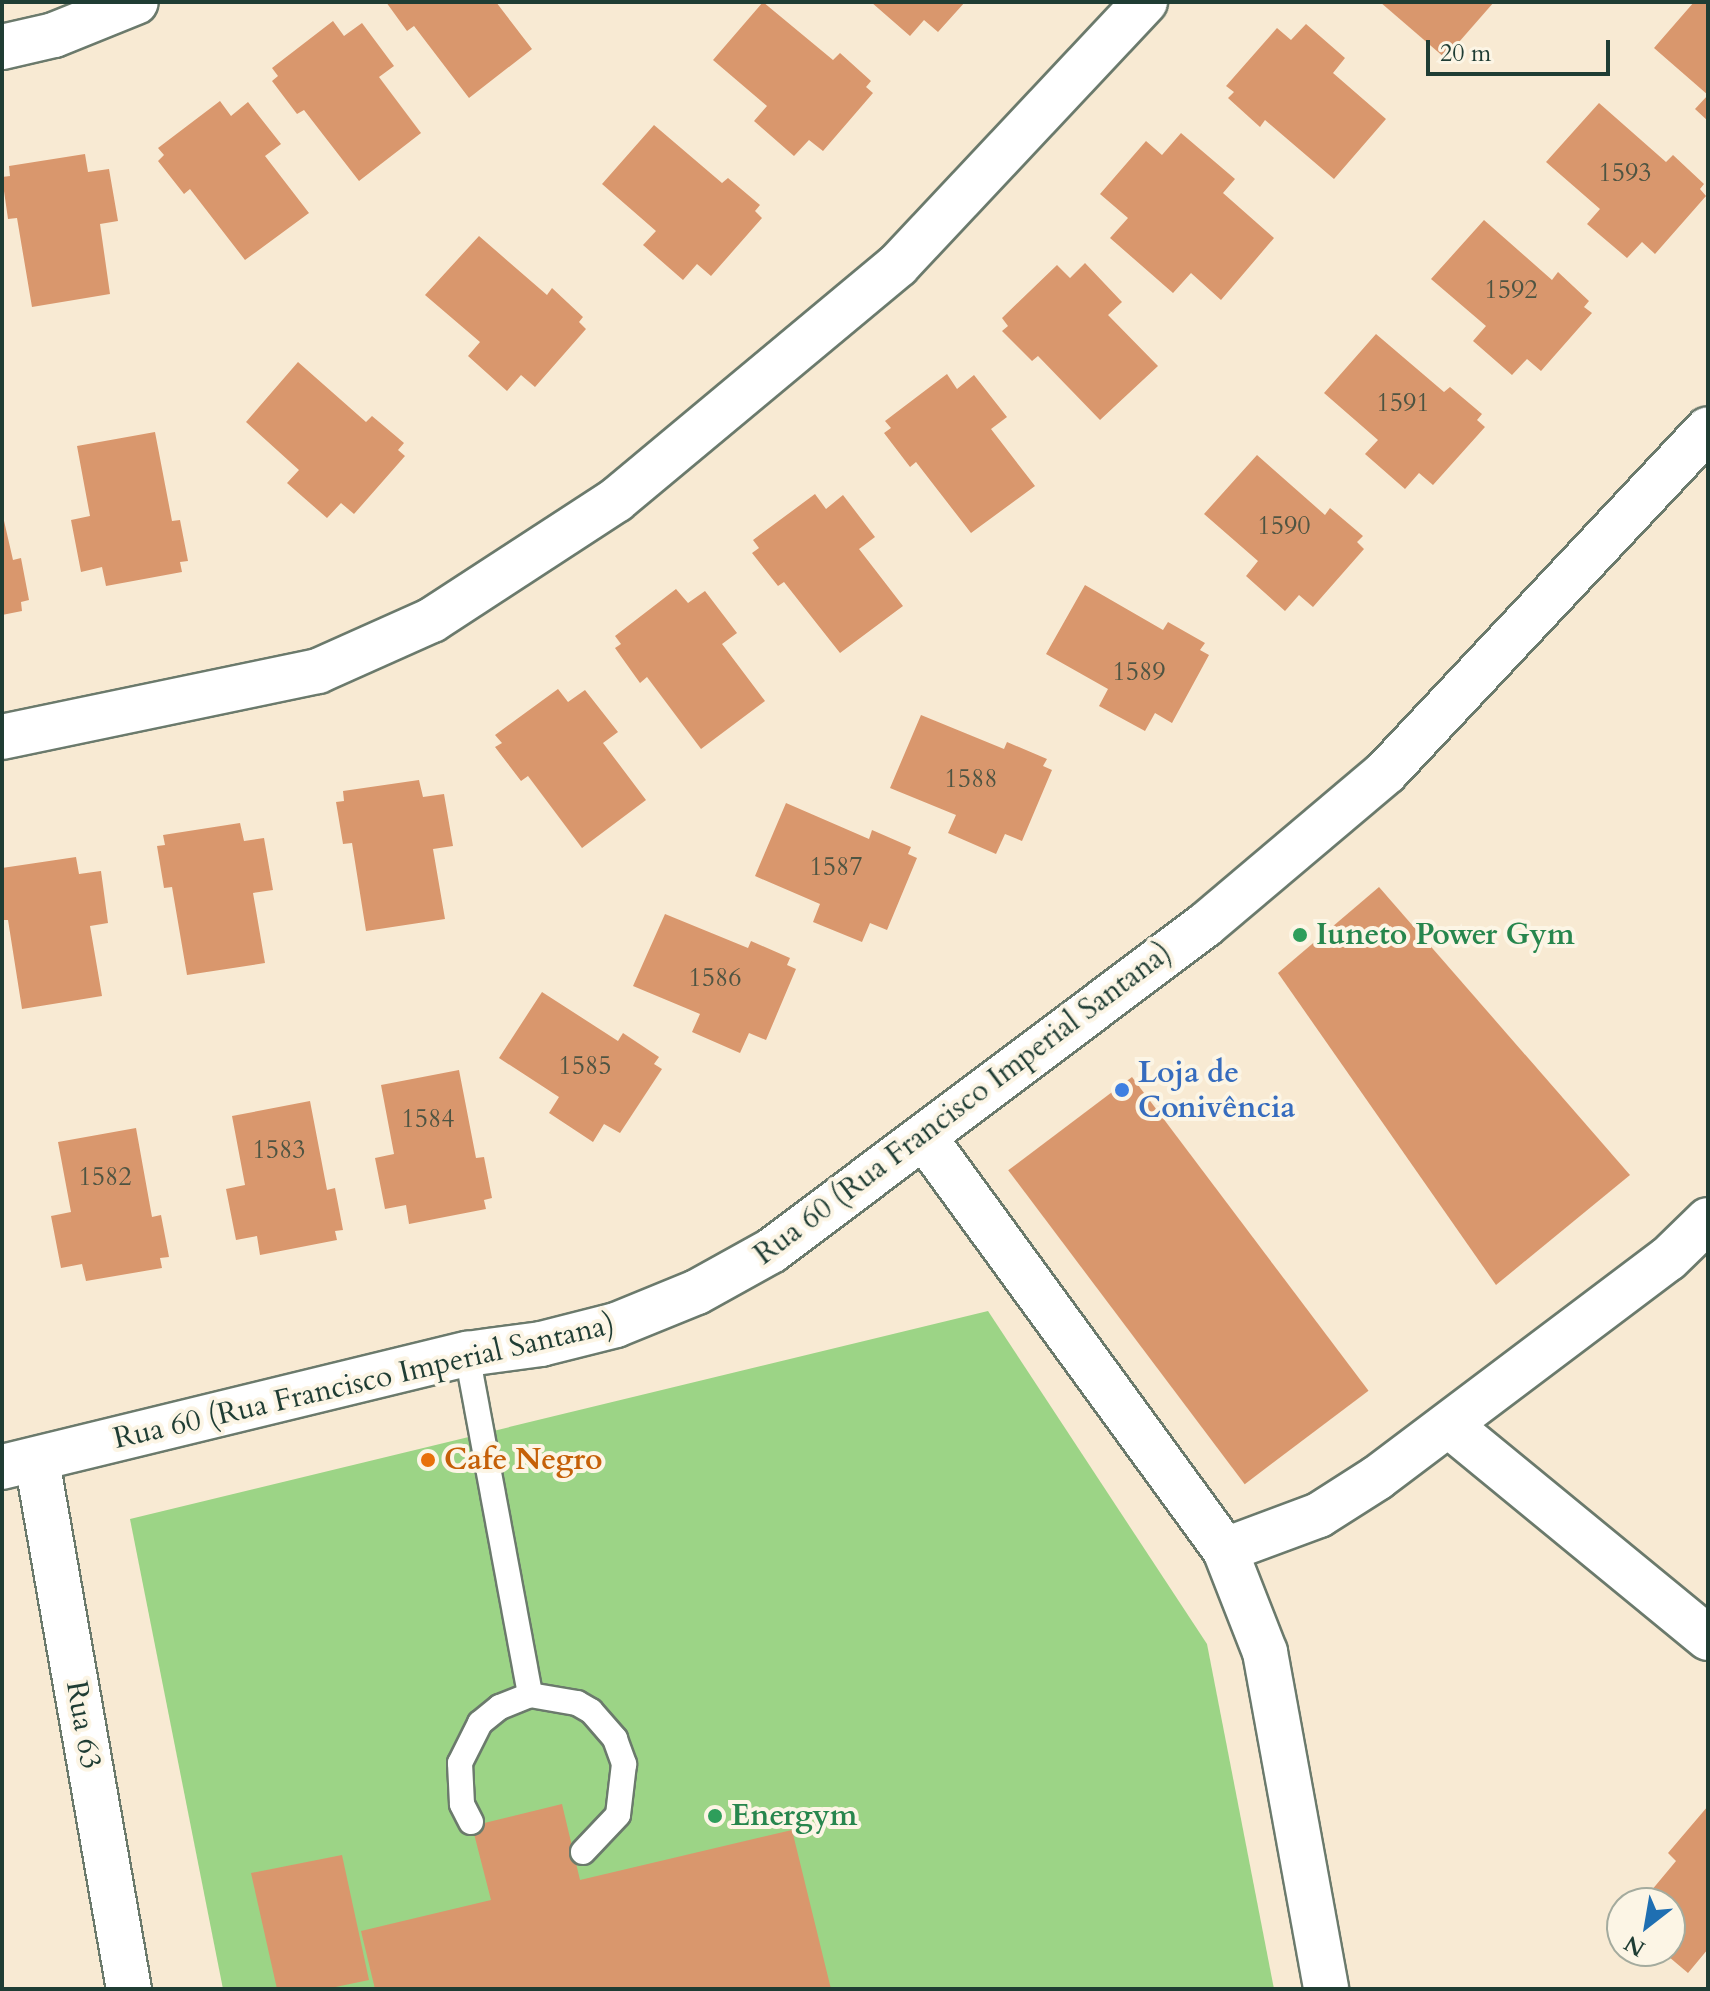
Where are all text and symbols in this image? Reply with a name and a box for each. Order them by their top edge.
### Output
scale bar [1430,24,1614,74]
text: 20 m [1440,37,1491,70]
house number: 1593 [1598,157,1652,189]
house number: 1592 [1484,274,1538,306]
house number: 1591 [1376,387,1430,419]
house number: 1590 [1257,510,1311,542]
house number: 1589 [1112,656,1166,688]
house number: 1588 [944,763,998,795]
house number: 1587 [809,851,863,883]
place label: Iuneto Power Gym [1316,917,1575,953]
marker: Iuneto Power Gym [1291,926,1309,944]
street label: Rua 60 (Rua Francisco Imperial Santana) [747,935,1179,1273]
house number: 1586 [688,962,742,994]
house number: 1585 [558,1050,612,1082]
place label: Loja de Conivência [1138,1055,1295,1126]
marker: Loja de Conivência [1113,1081,1131,1099]
house number: 1584 [401,1103,455,1135]
house number: 1583 [252,1134,306,1166]
house number: 1582 [78,1161,132,1193]
street label: Rua 60 (Rua Francisco Imperial Santana) [110,1307,618,1457]
place label: Cafe Negro [444,1442,603,1478]
marker: Cafe Negro [419,1451,437,1469]
street label: Rua 63 [58,1678,108,1772]
place label: Energym [731,1798,857,1834]
marker: Energym [706,1807,724,1825]
north arrow [1606,1887,1686,1967]
text: N [1619,1928,1651,1964]

